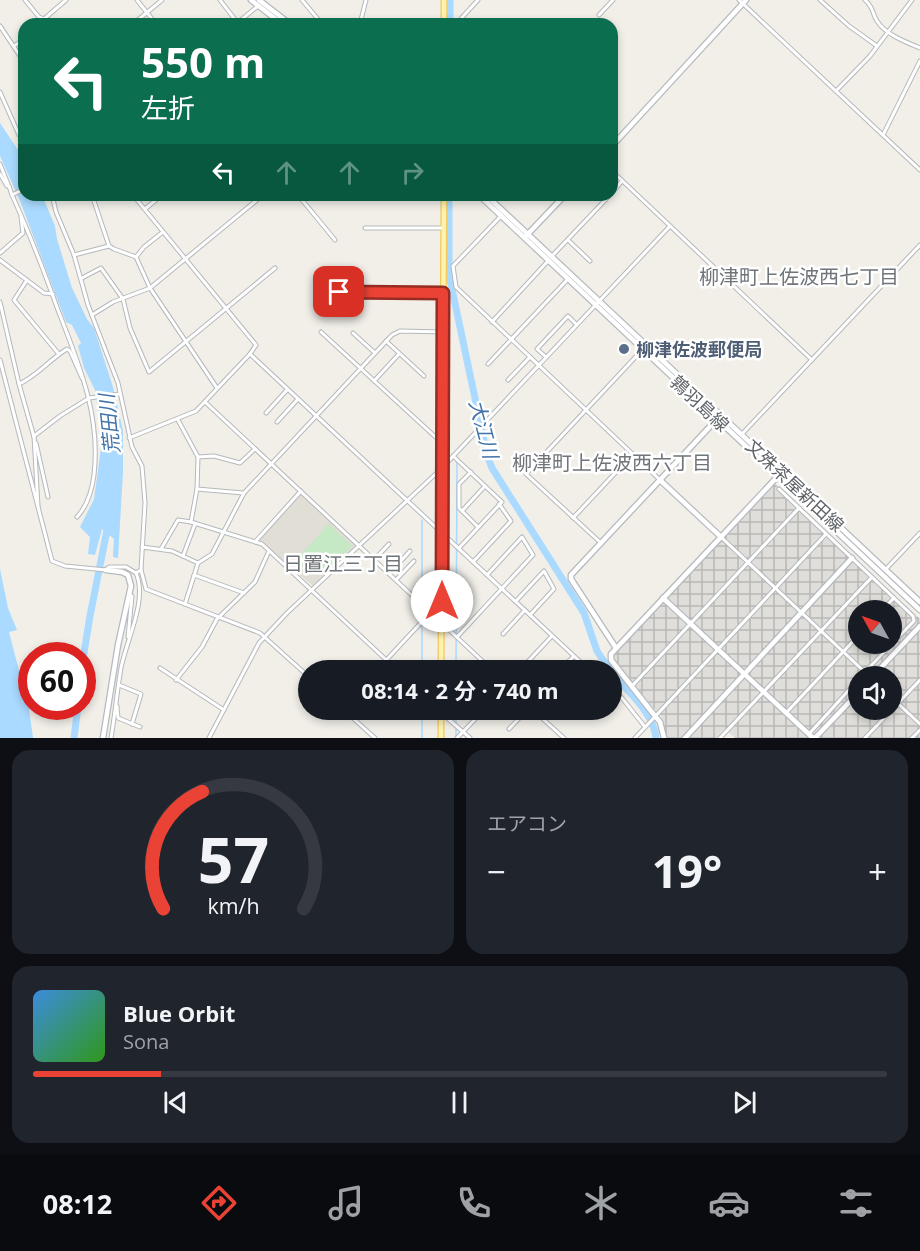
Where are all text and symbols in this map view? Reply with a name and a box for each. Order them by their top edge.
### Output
text: 550 m [141,33,265,90]
icon: left [42,42,120,120]
text: 左折 [141,89,195,126]
icon: left [207,156,240,189]
icon: ahead [270,156,303,189]
icon: ahead [333,156,366,189]
icon: right [396,156,429,189]
district label: 柳津町上佐波西七丁目 [699,263,899,290]
pin [313,266,364,317]
icon: arrive [322,275,355,308]
place label: 柳津佐波郵便局 [636,337,762,361]
marker: 柳津佐波郵便局 [617,342,631,356]
street label: 鶉羽島線 [665,370,735,436]
water label: 荒田川 [92,391,126,455]
water label: 大江川 [463,397,505,463]
street label: 文殊茶屋新田線 [741,433,849,537]
district label: 柳津町上佐波西六丁目 [512,449,712,476]
district label: 日置江三丁目 [283,550,403,577]
position arrow [410,569,474,633]
north arrow [848,600,902,654]
map controls [848,600,902,720]
speed limit sign: 60 [18,642,96,720]
button: sound [848,666,902,720]
text: 08:14 · 2 分 · 740 m [361,675,559,705]
text: エアコン [487,810,567,837]
text: 57 [197,816,269,901]
text: 19° [652,840,722,901]
text: − [487,849,506,894]
text: + [868,849,887,894]
text: km/h [207,891,259,920]
text: Blue Orbit [123,998,235,1028]
text: Sona [123,1028,169,1055]
icon: previous [159,1086,192,1119]
icon: pause [443,1086,476,1119]
icon: next [728,1086,761,1119]
icon: directions [198,1182,240,1224]
icon: music [325,1182,367,1224]
icon: phone [453,1182,495,1224]
icon: climate [580,1182,622,1224]
icon: car [708,1182,750,1224]
icon: filters [835,1182,877,1224]
text: 08:12 [43,1185,112,1222]

